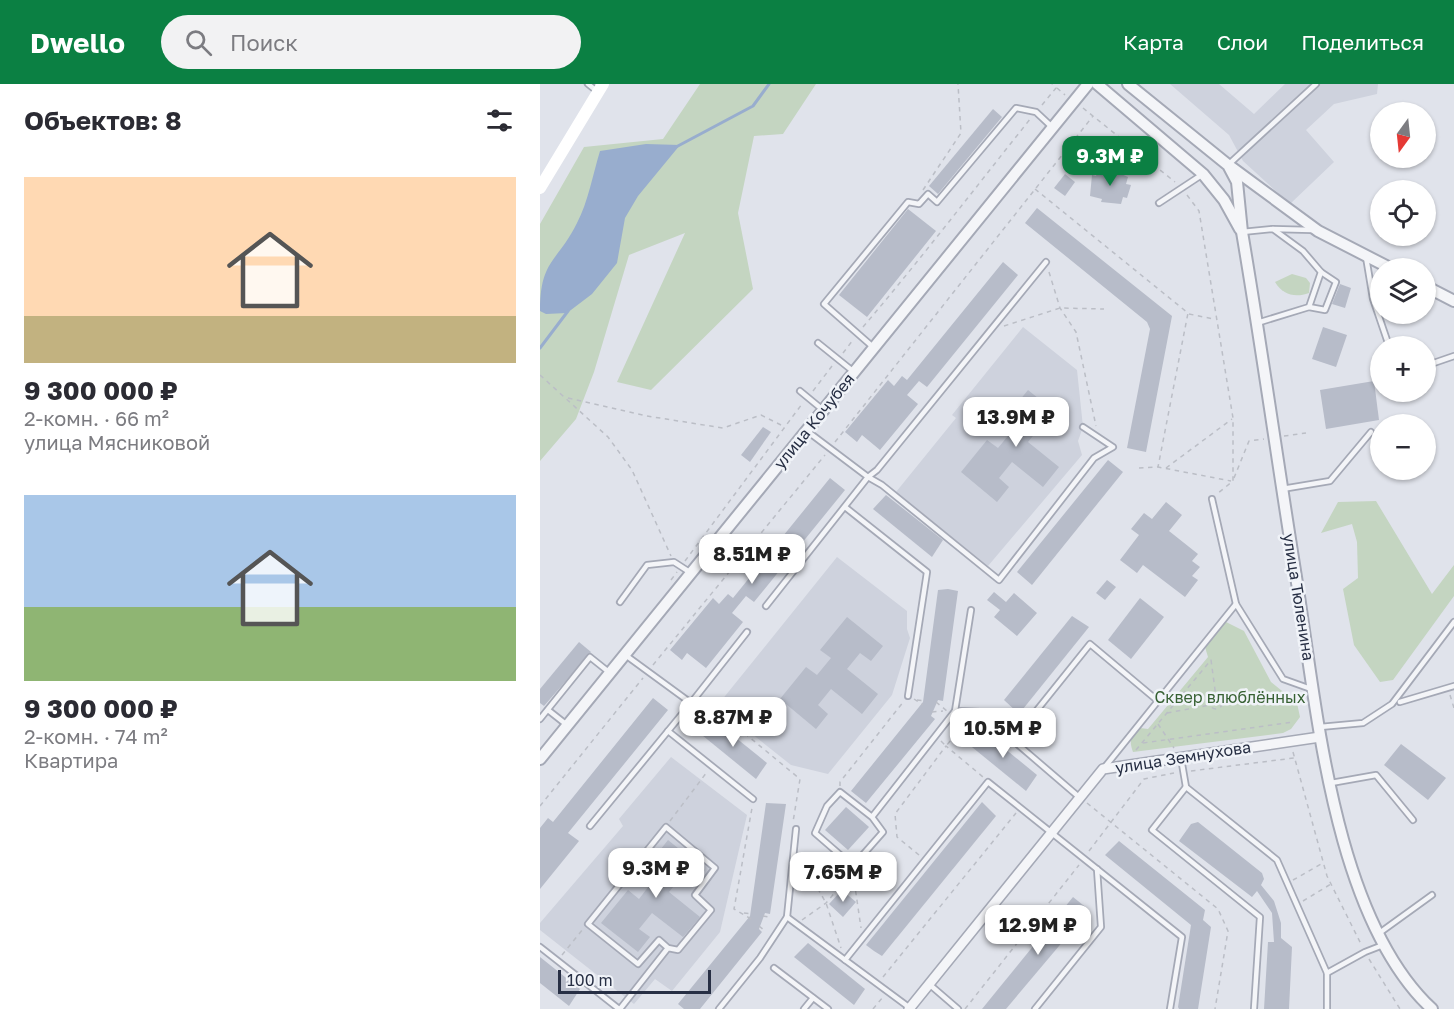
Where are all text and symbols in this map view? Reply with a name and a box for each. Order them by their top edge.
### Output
search box [161,15,581,69]
text: Dwello [30,26,125,59]
icon: search [182,26,215,59]
text: Поиск [230,29,298,56]
text: Карта [1123,29,1184,55]
text: Слои [1217,29,1268,55]
text: Поделиться [1301,29,1424,55]
north arrow [1370,102,1436,168]
map controls [1370,102,1436,480]
icon: filters [483,104,516,137]
text: Объектов: 8 [24,105,182,136]
pin: 9.3M ₽ [1061,136,1159,187]
text: 9.3M ₽ [1076,143,1144,167]
button: locate [1370,180,1436,246]
icon: home [216,216,324,324]
button: layers [1370,258,1436,324]
button: + [1370,336,1436,402]
street label: улица Кочубея [769,369,859,473]
text: 9 300 000 ₽ [24,375,178,406]
pin: 13.9M ₽ [961,397,1071,448]
text: 13.9M ₽ [977,404,1055,428]
text: 2-комн. · 66 m² [24,406,169,430]
button: − [1370,414,1436,480]
text: улица Мясниковой [24,430,210,454]
street label: улица Тюленина [1279,532,1319,662]
icon: home [216,534,324,642]
pin: 8.51M ₽ [697,534,807,585]
text: 8.51M ₽ [713,541,791,565]
park label: Сквер влюблённых [1154,687,1306,707]
text: 9 300 000 ₽ [24,693,178,724]
pin: 8.87M ₽ [678,697,788,748]
text: 8.87M ₽ [693,704,773,728]
pin: 10.5M ₽ [948,708,1058,759]
text: 10.5M ₽ [964,715,1042,739]
text: 2-комн. · 74 m² [24,724,168,748]
street label: улица Земнухова [1114,736,1252,778]
text: Квартира [24,748,118,772]
pin: 9.3M ₽ [607,848,705,899]
pin: 7.65M ₽ [788,852,898,903]
text: 9.3M ₽ [622,855,690,879]
text: 7.65M ₽ [804,859,882,883]
pin: 12.9M ₽ [983,905,1093,956]
text: 12.9M ₽ [999,912,1077,936]
scale bar [558,967,711,994]
text: 100 m [567,970,613,990]

